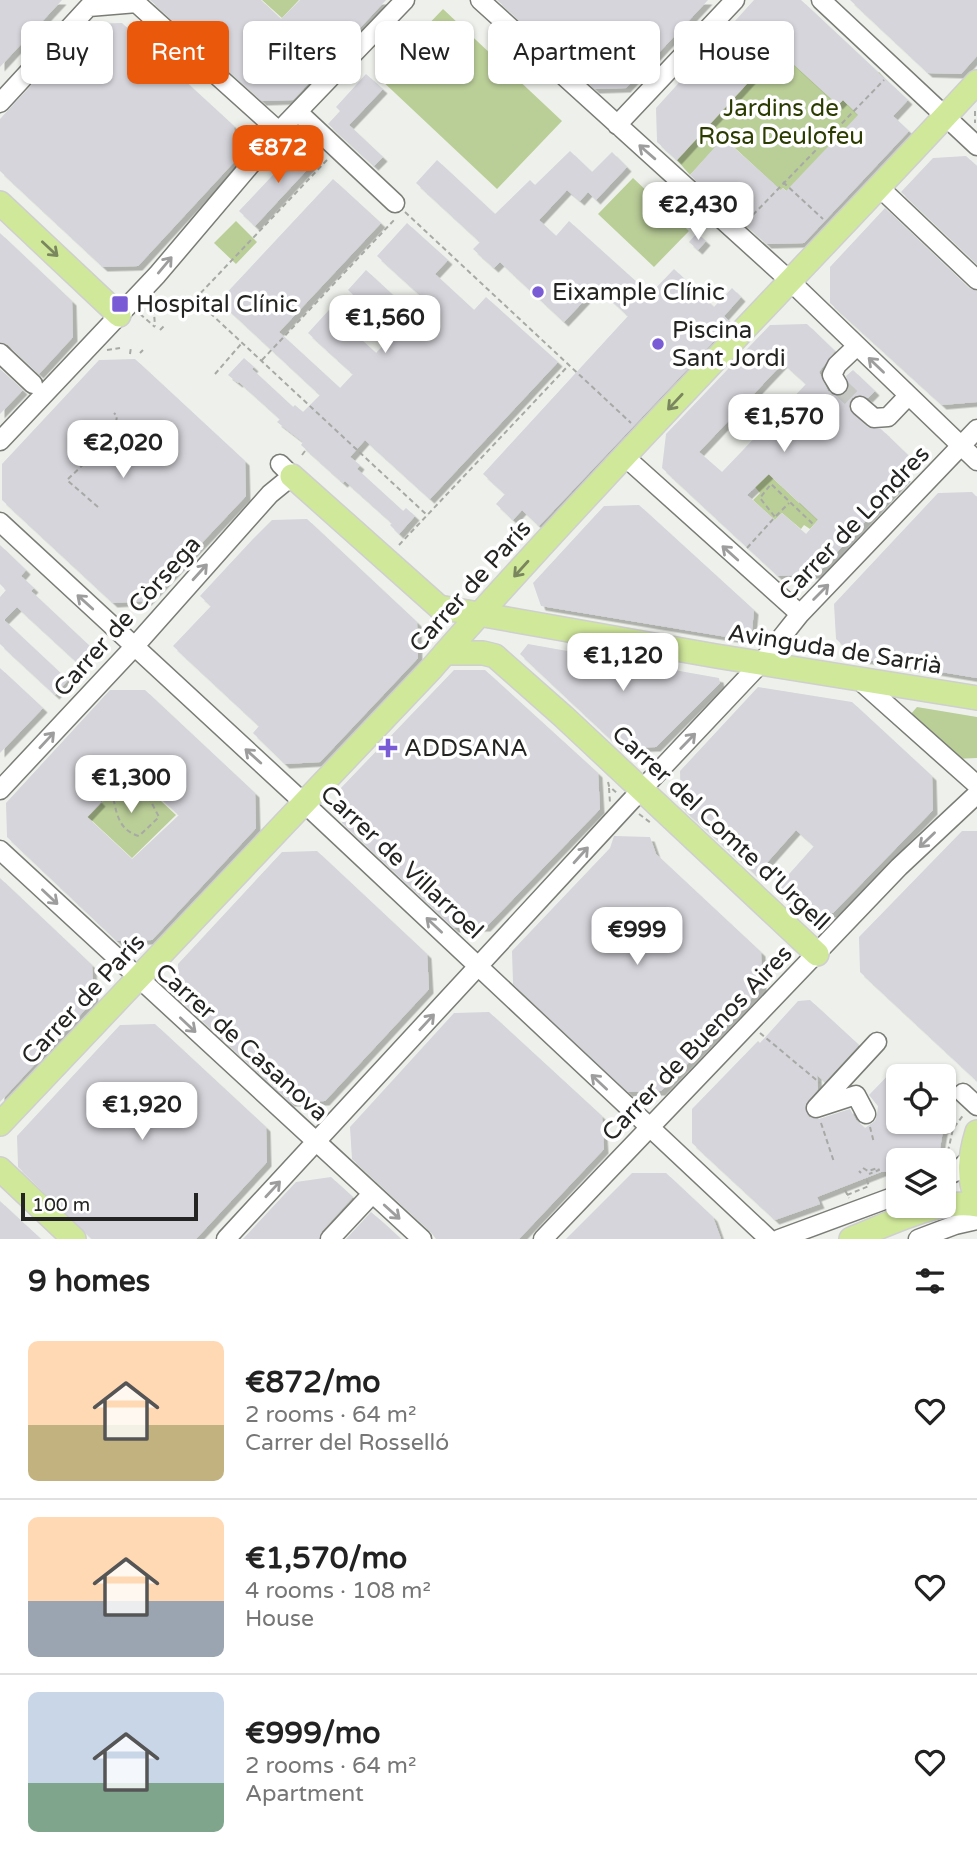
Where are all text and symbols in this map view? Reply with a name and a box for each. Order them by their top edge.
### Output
chip: Buy [21,21,113,84]
chip: Rent [127,21,229,84]
chip: Filters [243,21,361,84]
chip: New [375,21,474,84]
chip: Apartment [488,21,660,84]
chip: House [674,21,794,84]
park label: Jardins de Rosa Deulofeu [698,94,864,151]
pin: €872 [237,125,319,185]
text: €872 [248,134,308,162]
one-way arrow [638,144,656,160]
pin: €2,430 [641,182,755,242]
text: €2,430 [659,191,737,219]
one-way arrow [41,241,58,258]
one-way arrow [157,256,173,274]
place label: Eixample Clínic [552,278,725,307]
marker: Eixample Clínic [530,284,546,300]
place label: Hospital Clínic [136,290,298,319]
marker: Hospital Clínic [110,294,130,314]
pin: €1,560 [328,296,442,355]
text: €1,560 [345,304,425,332]
place label: Piscina Sant Jordi [672,316,786,373]
marker: Piscina Sant Jordi [650,336,666,352]
one-way arrow [868,357,885,374]
one-way arrow [667,392,684,410]
pin: €1,570 [727,394,841,454]
text: €1,570 [744,403,824,431]
pin: €2,020 [66,420,180,480]
text: €2,020 [83,429,163,457]
street label: Carrer de Londres [773,440,936,607]
street label: Carrer de París [403,514,537,658]
street label: Carrer de Còrsega [48,530,207,703]
one-way arrow [722,544,739,561]
one-way arrow [513,560,529,578]
one-way arrow [192,563,208,581]
one-way arrow [812,584,829,601]
one-way arrow [76,594,94,610]
street label: Avinguda de Sarrià [726,618,944,681]
pin: €1,120 [566,634,680,693]
text: €1,120 [583,642,663,670]
street label: Carrer del Comte d'Urgell [606,720,836,937]
one-way arrow [38,732,55,749]
one-way arrow [679,733,696,750]
place label: ADDSANA [404,734,528,763]
marker: ADDSANA [378,738,398,758]
one-way arrow [244,748,262,764]
pin: €1,300 [74,756,188,815]
text: €1,300 [91,764,171,792]
street label: Carrer de Villarroel [314,779,489,945]
one-way arrow [919,832,936,849]
one-way arrow [573,847,590,864]
one-way arrow [41,889,59,905]
pin: €999 [596,908,678,967]
text: €999 [607,916,667,944]
one-way arrow [426,917,443,934]
street label: Carrer de París [16,928,151,1071]
street label: Carrer de Buenos Aires [596,939,799,1147]
street label: Carrer de Casanova [149,957,334,1128]
one-way arrow [419,1013,435,1031]
one-way arrow [179,1017,196,1034]
map controls [886,1064,956,1218]
button: locate [886,1064,956,1134]
one-way arrow [591,1073,608,1090]
pin: €1,920 [85,1082,199,1142]
text: €1,920 [102,1091,182,1119]
button: layers [886,1148,956,1218]
one-way arrow [264,1181,281,1198]
scale bar [21,1190,198,1222]
text: 100 m [32,1194,90,1216]
one-way arrow [383,1204,401,1220]
icon: filters [911,1262,949,1300]
text: 9 homes [28,1263,150,1300]
text: €872/mo [245,1364,381,1401]
icon: home [84,1369,168,1453]
icon: heart [911,1392,949,1430]
text: 2 rooms · 64 m² [245,1401,416,1429]
text: Carrer del Rosselló [245,1429,449,1457]
text: €1,570/mo [245,1540,407,1577]
icon: home [84,1545,168,1629]
icon: heart [911,1568,949,1606]
text: 4 rooms · 108 m² [245,1577,431,1605]
text: House [245,1605,314,1633]
text: €999/mo [245,1715,381,1752]
icon: home [84,1720,168,1804]
icon: heart [911,1743,949,1781]
text: 2 rooms · 64 m² [245,1752,416,1780]
text: Apartment [245,1780,364,1808]

